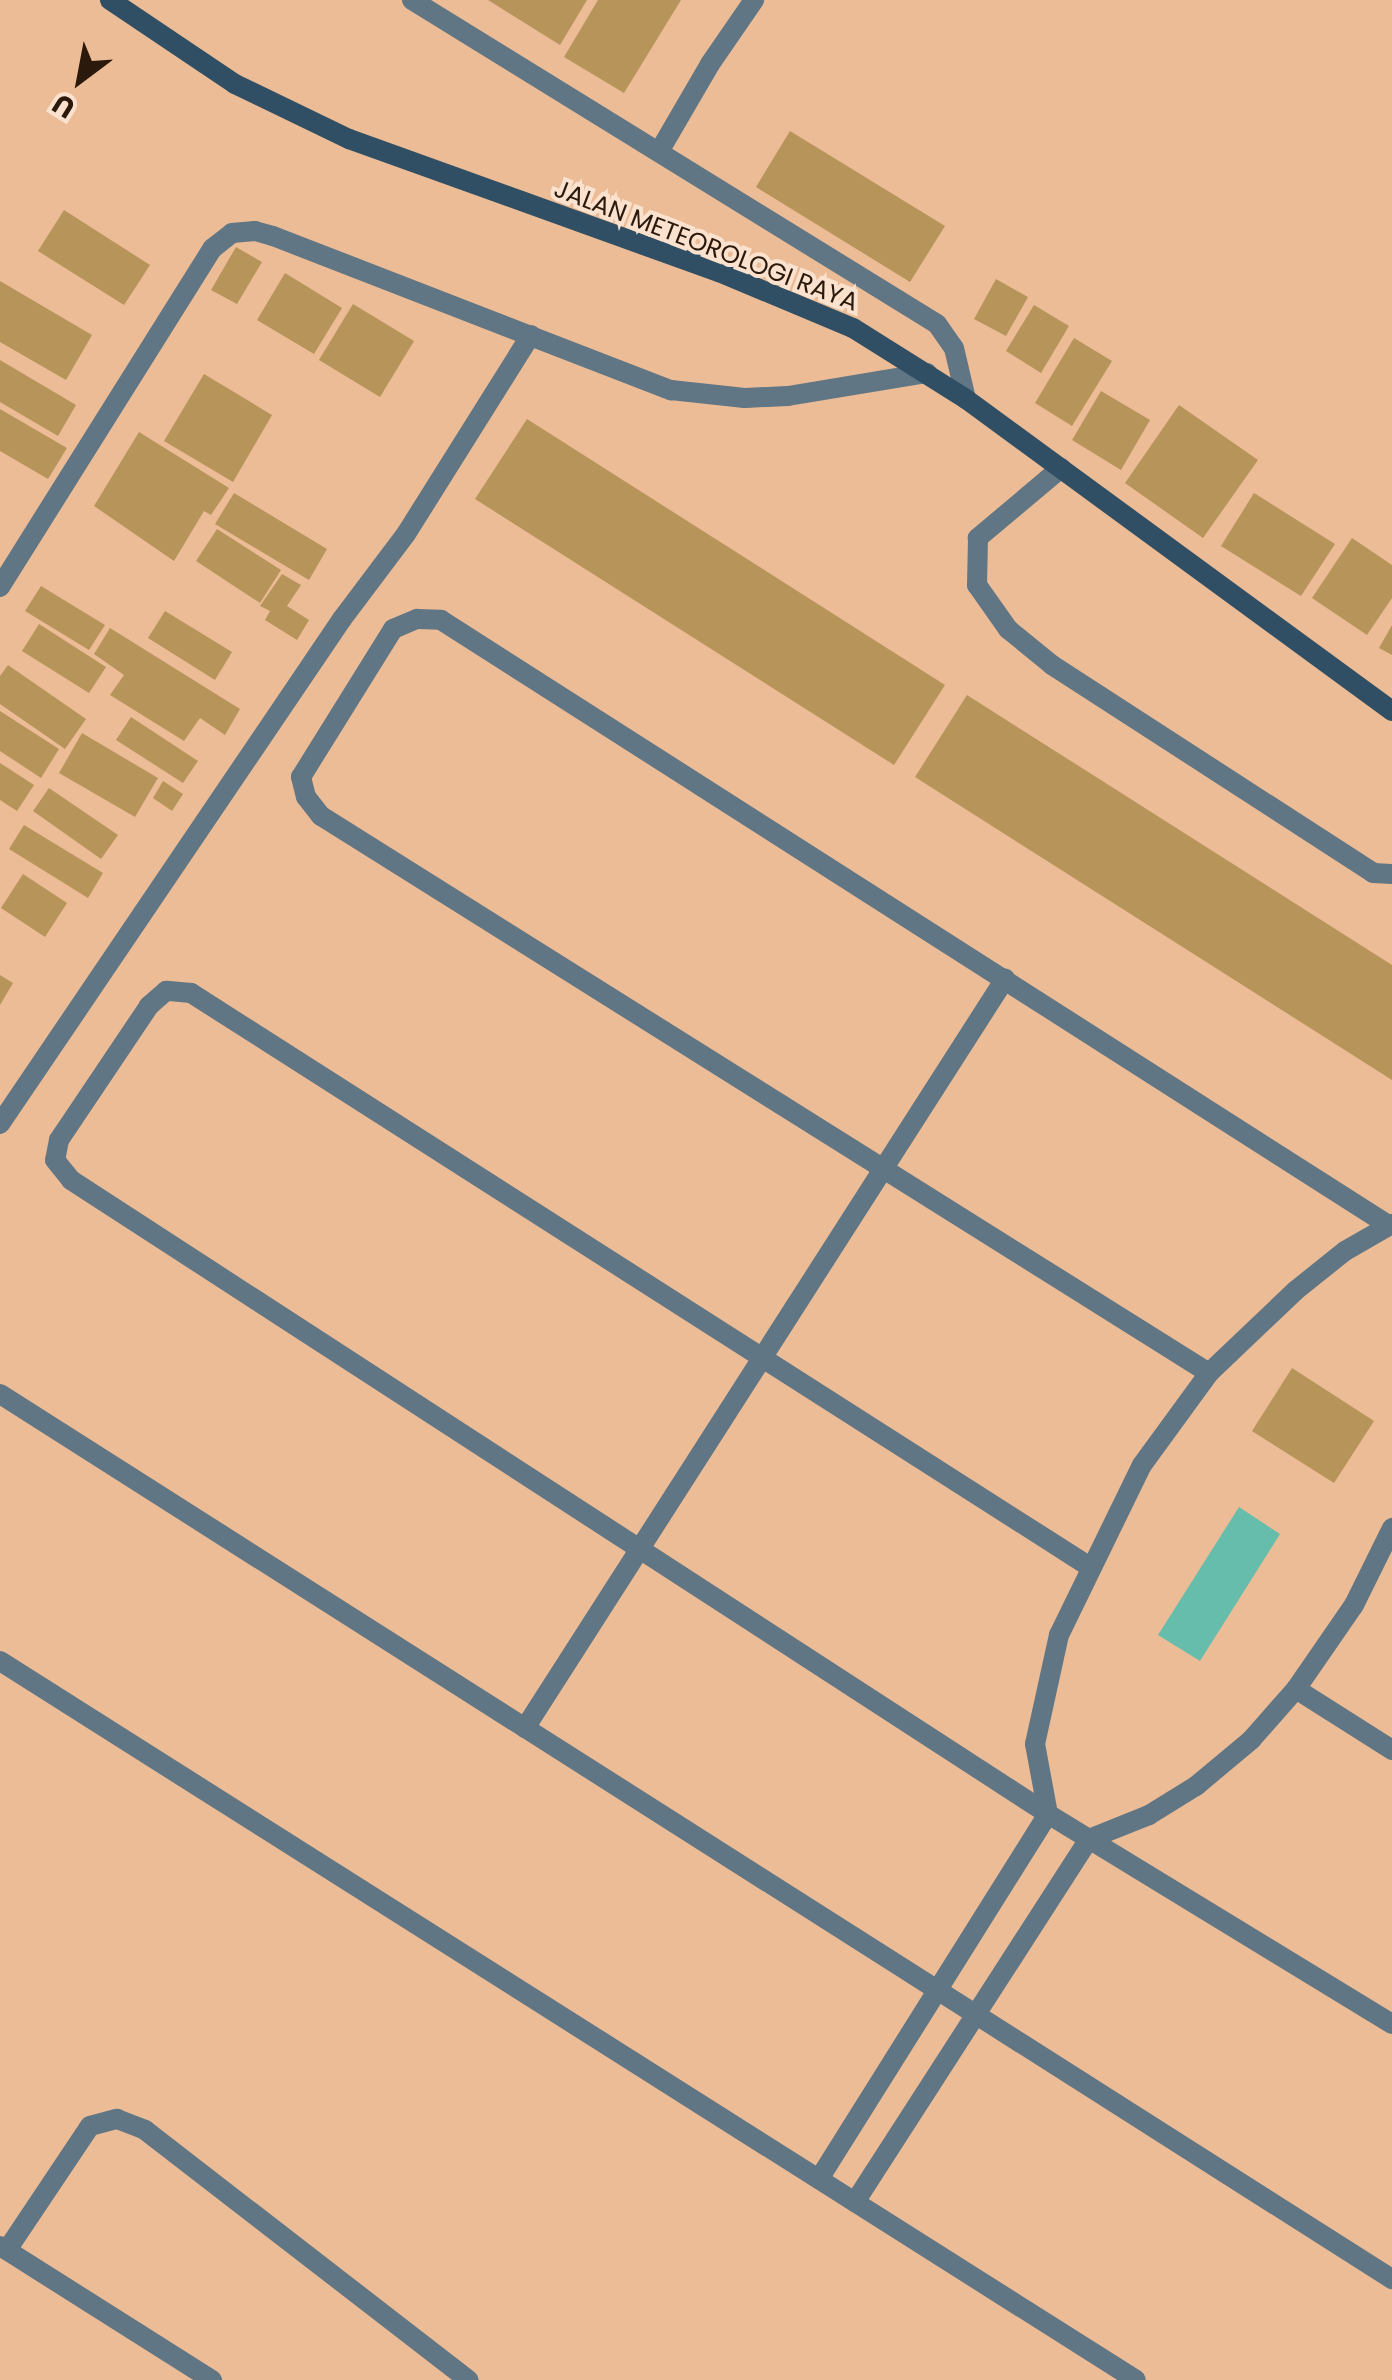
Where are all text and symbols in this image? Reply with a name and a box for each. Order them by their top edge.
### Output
north arrow [30,30,130,130]
text: U [45,84,83,128]
street label: JALAN METEOROLOGI RAYA [550,174,862,318]

